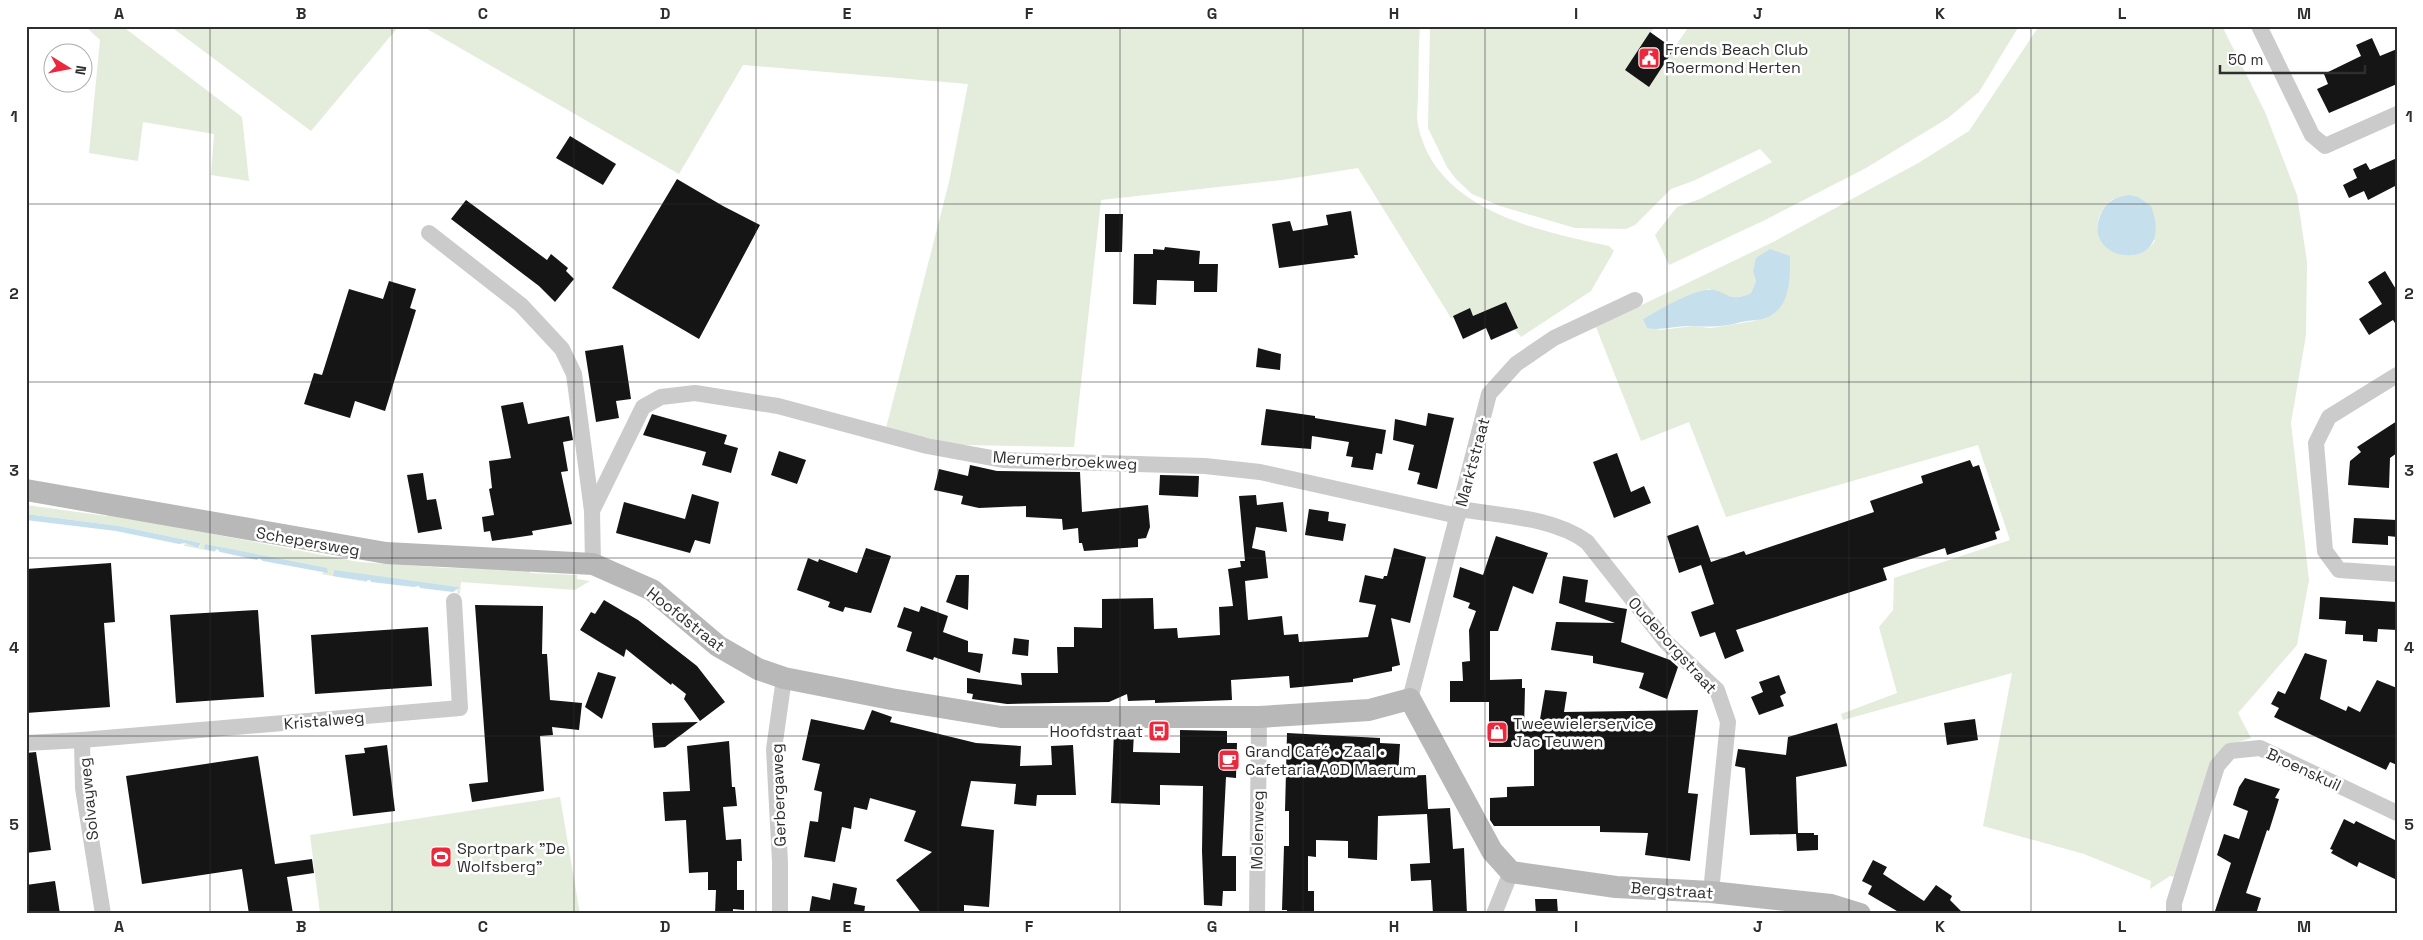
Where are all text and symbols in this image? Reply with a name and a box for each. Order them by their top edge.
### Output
text: A [114,3,124,24]
text: B [296,3,306,24]
text: C [478,3,488,24]
text: D [660,3,670,24]
text: E [843,3,852,24]
text: F [1025,3,1034,24]
text: G [1207,3,1217,24]
text: H [1389,3,1399,24]
text: I [1574,3,1578,24]
text: J [1753,3,1763,24]
text: K [1935,3,1945,24]
text: L [2118,3,2127,24]
text: M [2297,3,2311,24]
place label: Frends Beach Club Roermond Herten [1665,39,1808,78]
north arrow [42,42,92,92]
scale bar [2220,42,2366,74]
public building icon: Frends Beach Club Roermond Herten [1637,46,1661,70]
text: 50 m [2228,50,2263,69]
text: N [71,64,90,76]
text: 1 [10,106,18,127]
text: 1 [2405,106,2413,127]
text: 2 [9,283,19,304]
text: 2 [2404,283,2414,304]
street label: Marktstraat [1450,415,1494,509]
street label: Merumerbroekweg [992,446,1138,475]
text: 3 [9,460,19,481]
text: 3 [2404,460,2414,481]
street label: Schepersweg [254,522,361,561]
street label: Hoofdstraat [642,582,729,656]
street label: Oudeborgstraat [1624,593,1722,698]
text: 4 [9,637,19,658]
text: 4 [2404,637,2414,658]
street label: Kristalweg [283,707,365,734]
place label: Tweewielerservice Jac Teuwen [1513,713,1654,752]
bus stop icon: Hoofdstraat [1147,719,1171,743]
shop icon: Tweewielerservice Jac Teuwen [1485,720,1509,744]
place label: Hoofdstraat [1049,721,1143,742]
place label: Grand Café • Zaal • Cafetaria AOD Maerum [1245,741,1416,780]
street label: Gerbergaweg [766,743,791,847]
street label: Broenskuil [2263,743,2345,796]
cafe icon: Grand Café • Zaal • Cafetaria AOD Maerum [1217,748,1241,772]
street label: Solvayweg [74,756,103,841]
street label: Molenweg [1246,790,1269,870]
text: 5 [9,814,19,835]
text: 5 [2404,814,2414,835]
place label: Sportpark "De Wolfsberg" [457,838,566,877]
sports icon: Sportpark "De Wolfsberg" [429,845,453,869]
street label: Bergstraat [1630,877,1714,904]
text: A [114,916,124,937]
text: B [296,916,306,937]
text: C [478,916,488,937]
text: D [660,916,670,937]
text: E [843,916,852,937]
text: F [1025,916,1034,937]
text: G [1207,916,1217,937]
text: H [1389,916,1399,937]
text: I [1574,916,1578,937]
text: J [1753,916,1763,937]
text: K [1935,916,1945,937]
text: L [2118,916,2127,937]
text: M [2297,916,2311,937]

